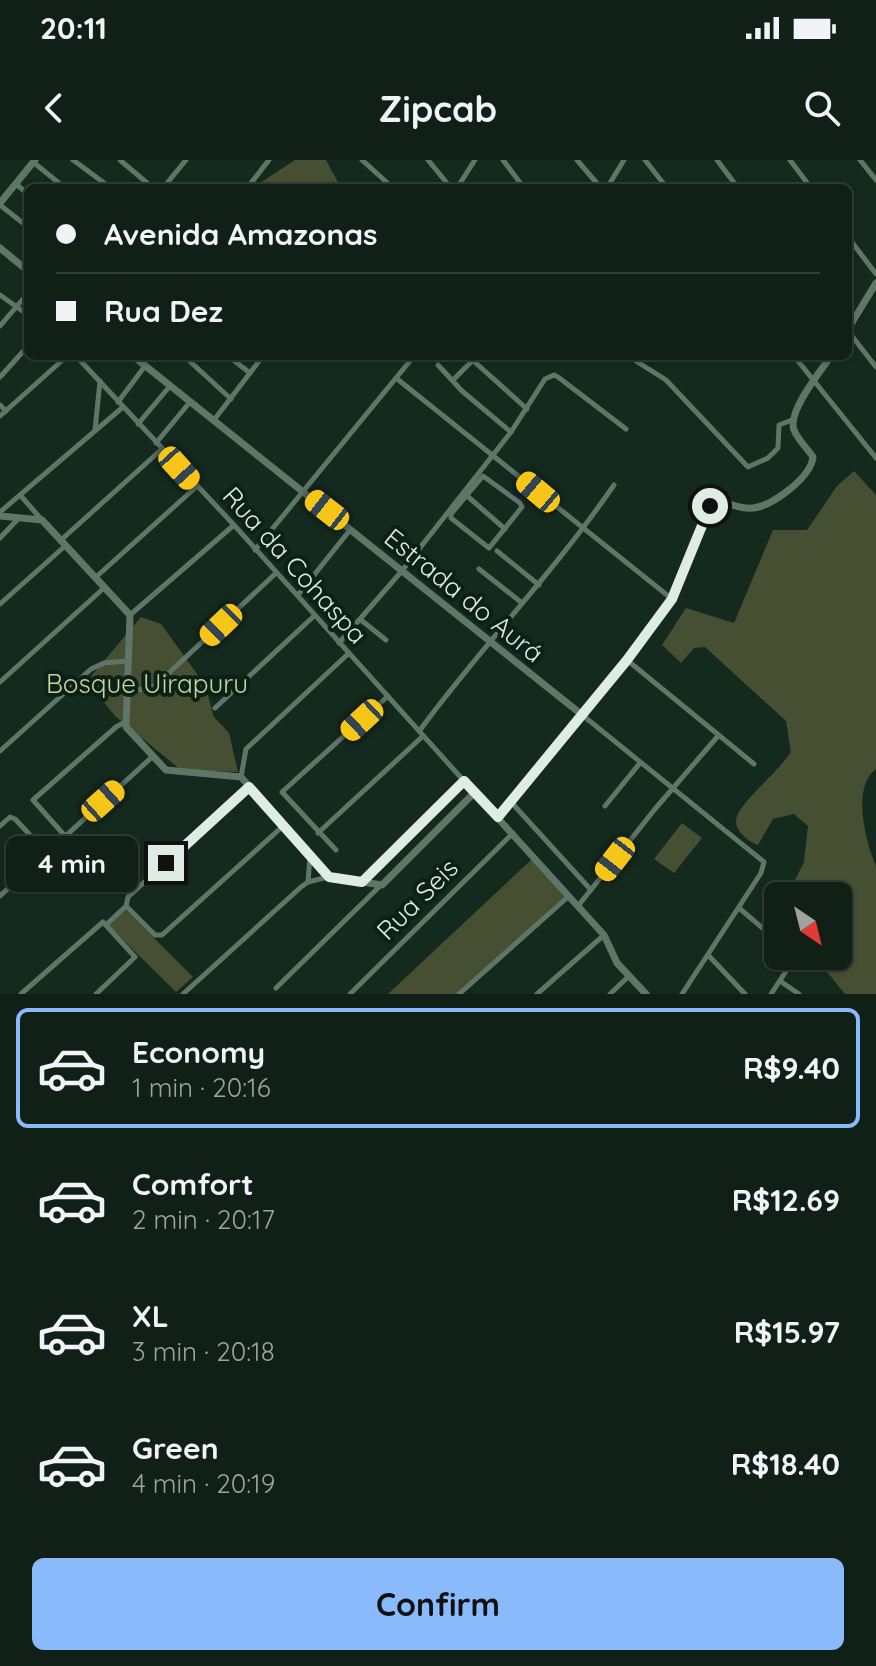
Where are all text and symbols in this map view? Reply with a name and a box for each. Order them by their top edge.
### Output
text: 20:11 [40,9,107,47]
icon: back [32,86,76,130]
text: Zipcab [379,86,497,131]
icon: search [800,86,844,130]
text: Avenida Amazonas [104,215,378,253]
text: Rua Dez [104,292,223,330]
car [154,442,204,494]
car [512,467,564,517]
street label: Rua da Cohaspa [216,480,374,650]
car [301,486,353,534]
route start [692,488,728,524]
street label: Estrada do Aurá [378,521,550,669]
car [195,600,247,650]
park label: Bosque Uirapuru [46,667,248,700]
car [336,695,388,745]
car [77,776,129,826]
car [591,833,639,885]
callout: 4 min [6,835,138,891]
route end [148,845,184,881]
text: 4 min [38,847,106,880]
street label: Rua Seis [369,851,465,947]
north arrow [764,882,852,970]
map controls [764,882,852,970]
icon: car [36,1032,108,1104]
text: Economy [132,1033,265,1071]
text: R$9.40 [743,1049,840,1087]
text: 1 min · 20:16 [132,1071,271,1104]
icon: car [36,1164,108,1236]
text: Comfort [132,1165,253,1203]
text: R$12.69 [732,1181,840,1219]
text: 2 min · 20:17 [132,1203,275,1236]
icon: car [36,1296,108,1368]
text: XL [132,1297,169,1335]
text: R$15.97 [734,1313,840,1351]
text: 3 min · 20:18 [132,1335,275,1368]
icon: car [36,1428,108,1500]
text: Green [132,1429,219,1467]
text: R$18.40 [731,1445,840,1483]
text: 4 min · 20:19 [132,1467,275,1500]
button: Confirm [32,1558,844,1650]

